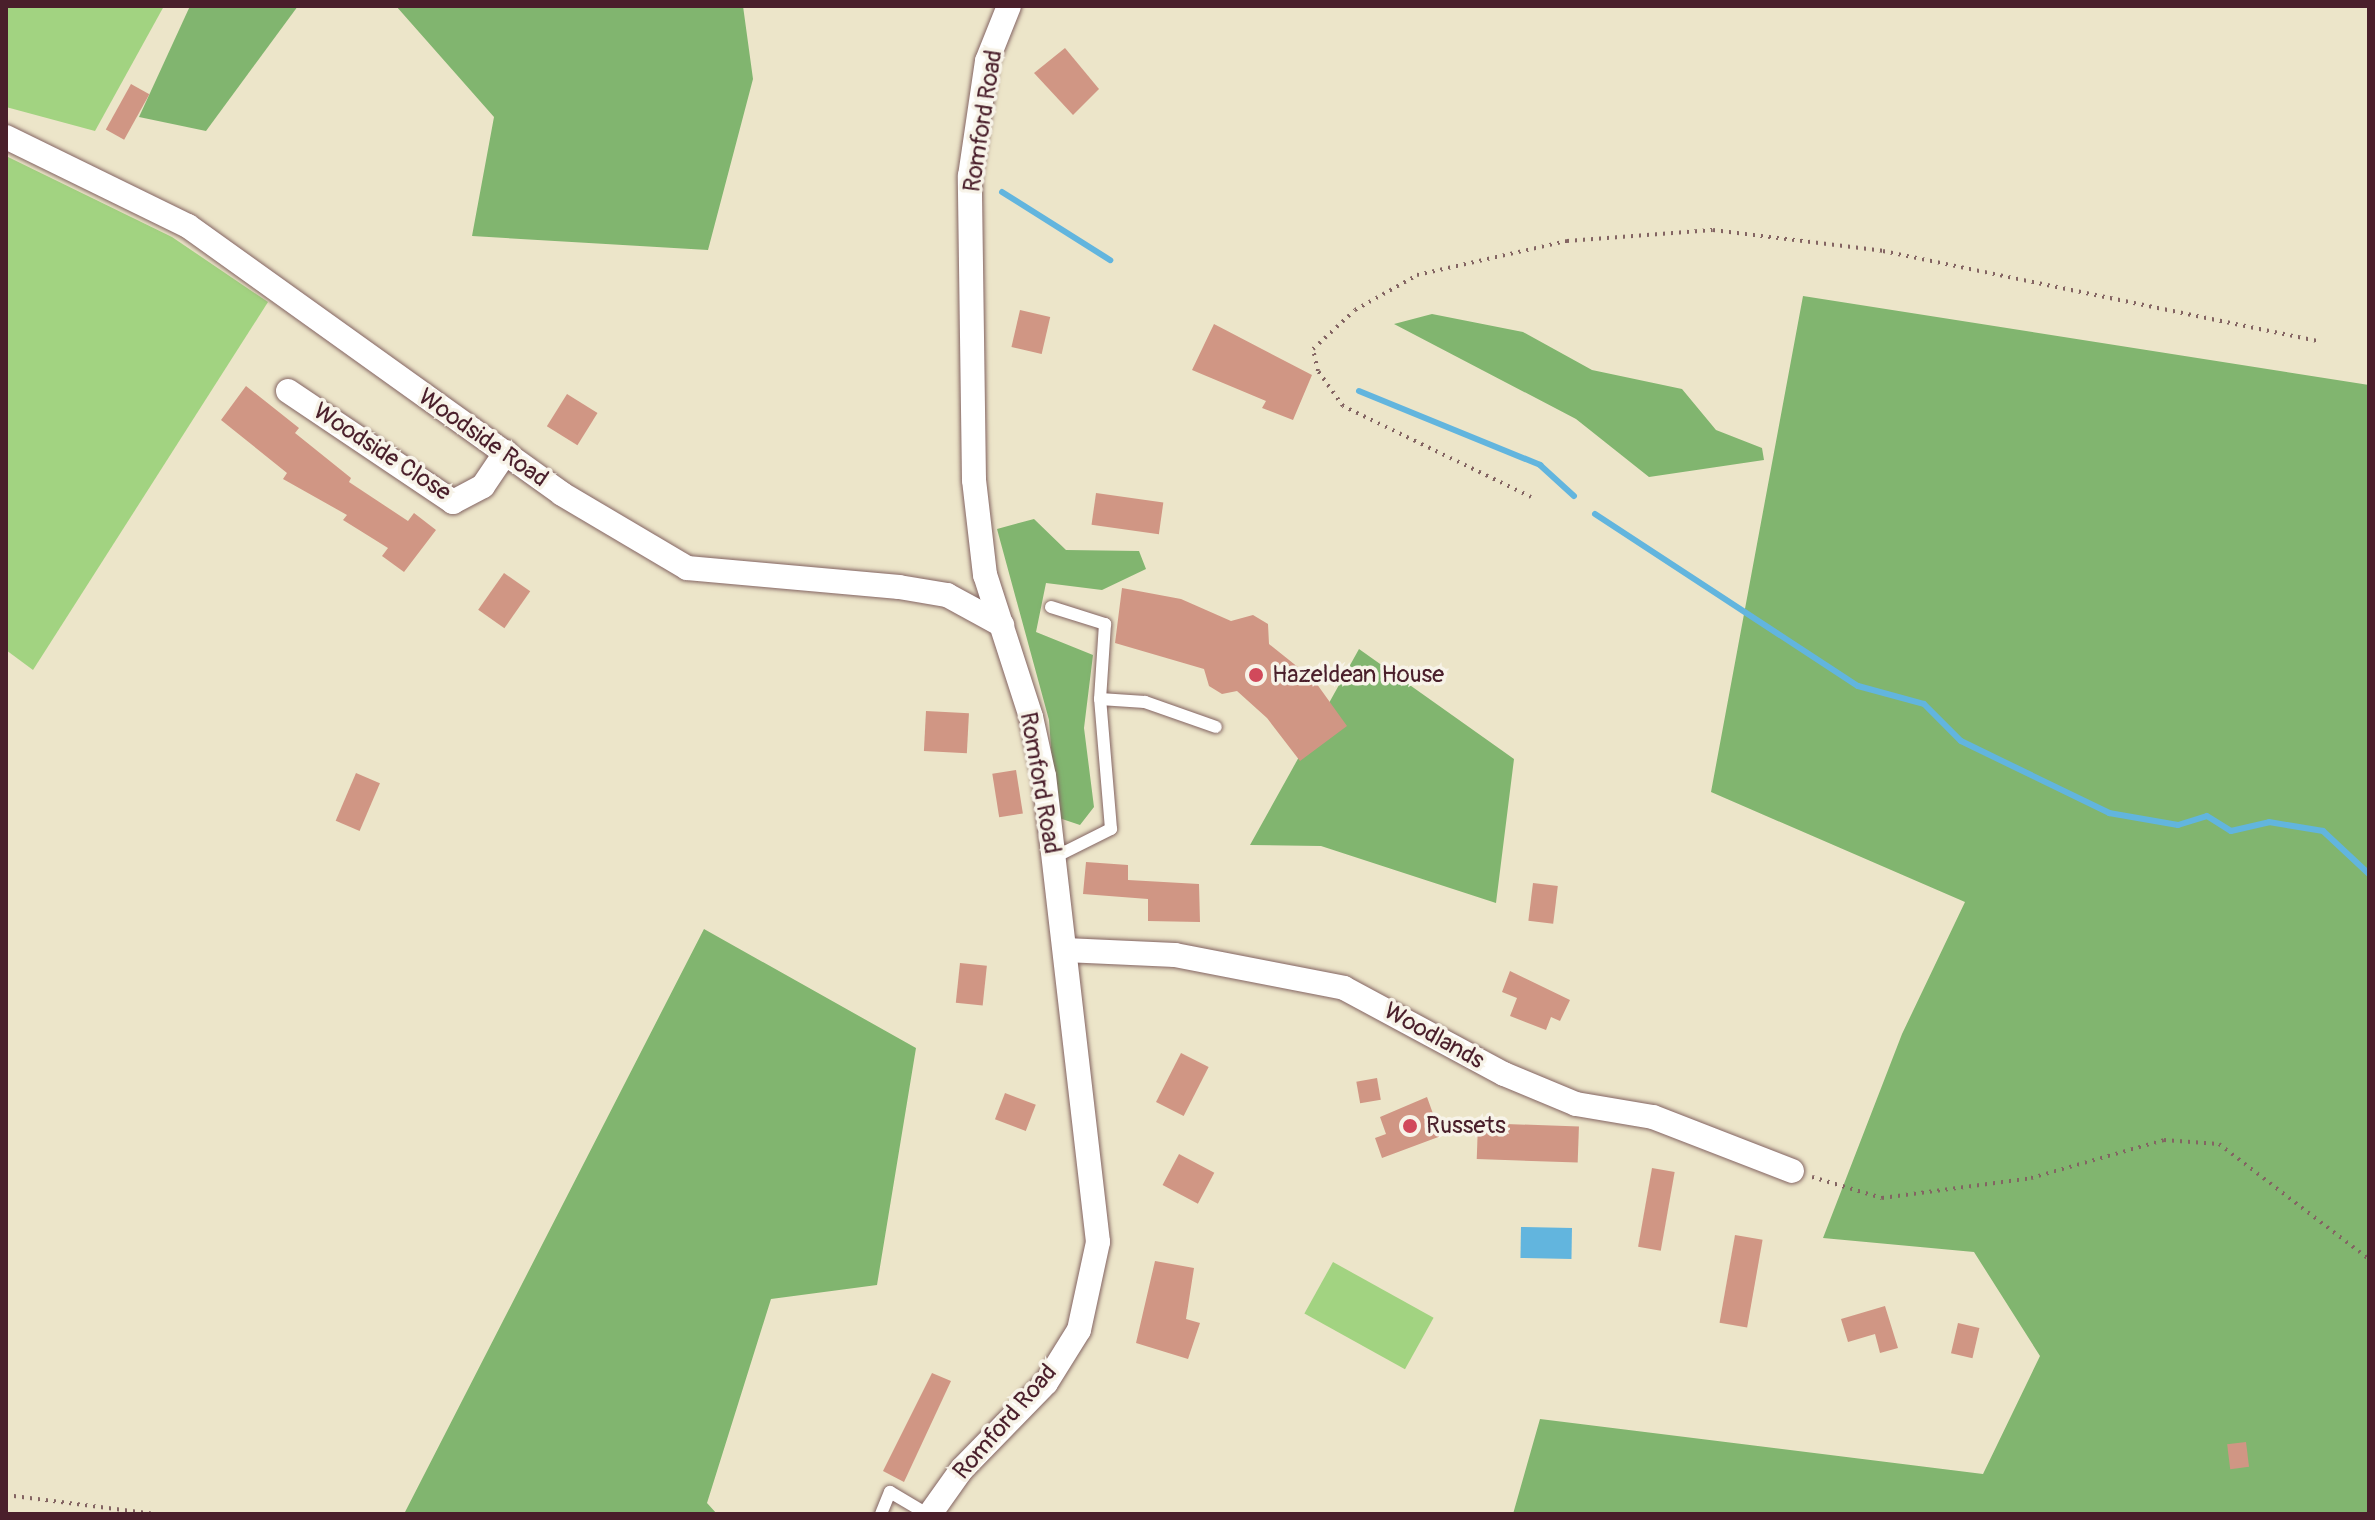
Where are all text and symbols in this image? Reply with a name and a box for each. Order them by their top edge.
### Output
street label: Romford Road [958,48,1008,194]
street label: Woodside Road [413,383,553,493]
street label: Woodside Close [308,397,456,507]
place label: Hazeldean House [1272,661,1444,689]
marker: Hazeldean House [1247,666,1265,684]
street label: Romford Road [1013,710,1067,856]
street label: Woodlands [1379,997,1489,1075]
place label: Russets [1426,1112,1506,1140]
marker: Russets [1401,1117,1419,1135]
street label: Romford Road [947,1358,1063,1486]

